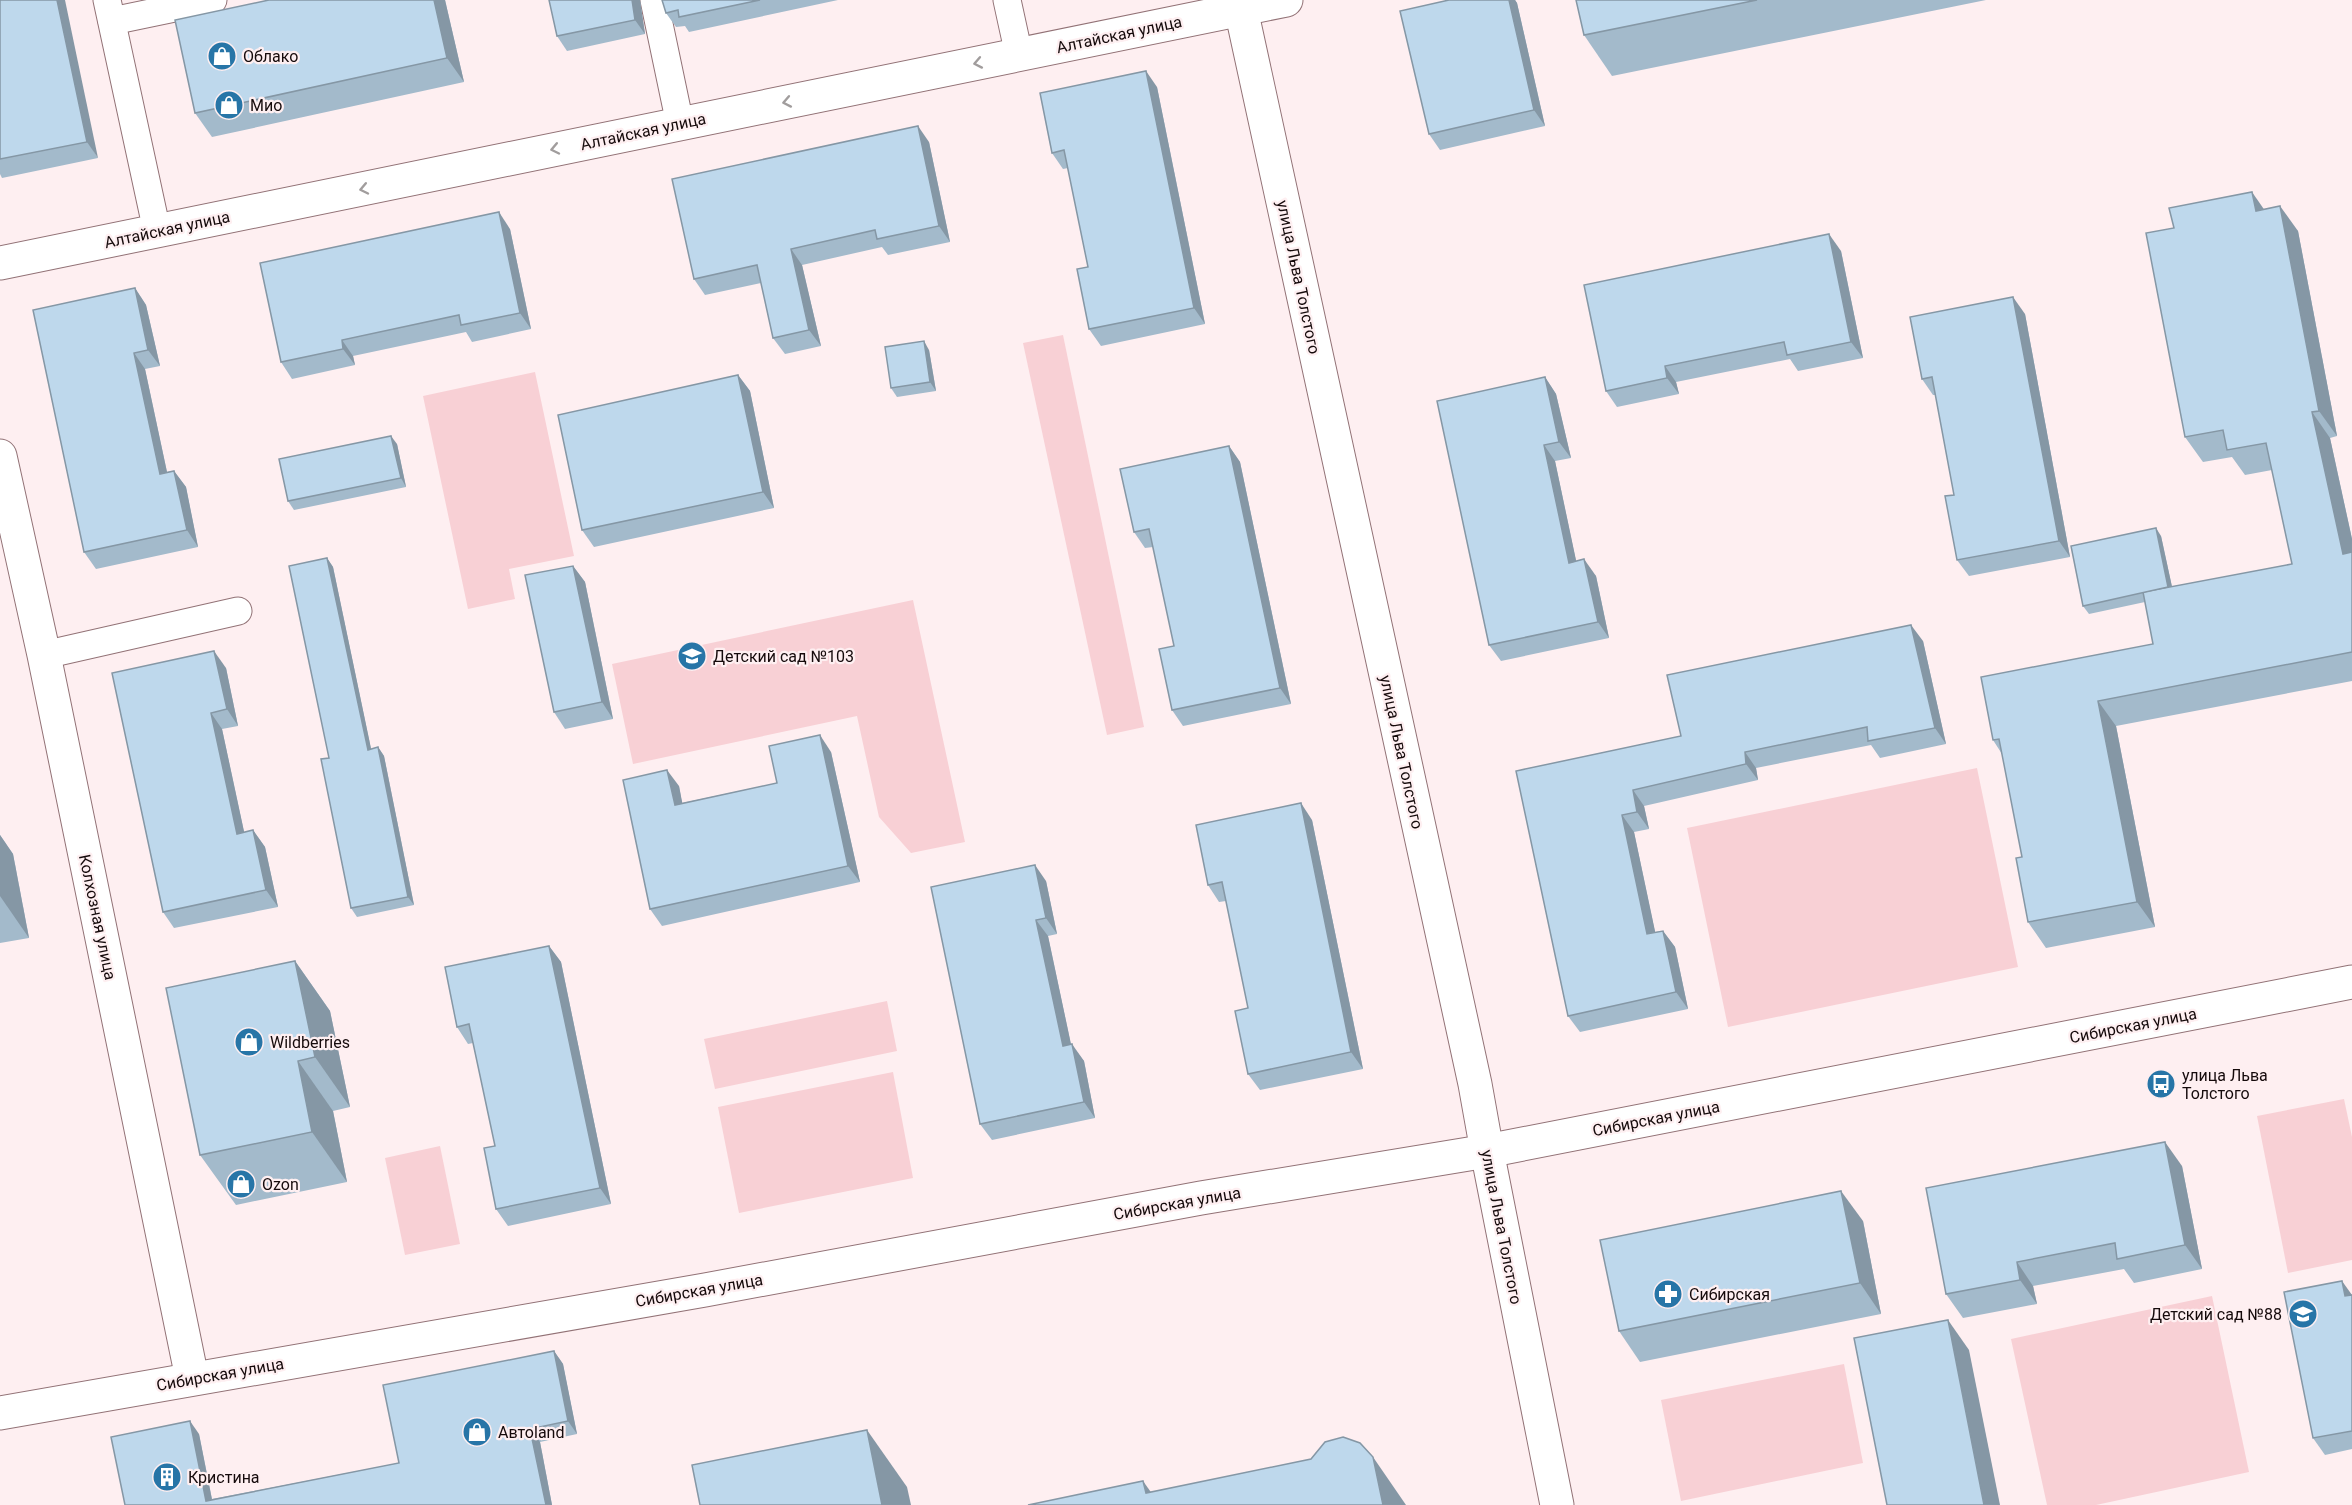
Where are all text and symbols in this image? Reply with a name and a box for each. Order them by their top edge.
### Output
street label: Алтайская улица [1055,12,1184,57]
shop icon: Облако [206,40,238,72]
place label: Облако [243,47,298,66]
one-way arrow [973,56,983,69]
shop icon: Мио [213,89,245,121]
one-way arrow [782,95,792,108]
place label: Мио [250,96,282,115]
street label: Алтайская улица [579,109,708,154]
one-way arrow [550,142,560,155]
one-way arrow [359,182,369,195]
street label: улица Льва Толстого [1273,198,1324,356]
street label: Алтайская улица [103,207,232,252]
school or university icon: Детский сад №103 [676,640,708,672]
place label: Детский сад №103 [713,647,854,666]
street label: улица Льва Толстого [1376,673,1427,831]
street label: Колхозная улица [75,853,120,982]
street label: Сибирская улица [2068,1004,2198,1047]
shop icon: Wildberries [233,1026,265,1058]
place label: Wildberries [270,1033,350,1052]
place label: улица Льва Толстого [2182,1066,2268,1103]
bus stop icon: улица Льва Толстого [2145,1068,2177,1100]
street label: Сибирская улица [1591,1097,1721,1140]
street label: улица Льва Толстого [1477,1148,1526,1306]
shop icon: Ozon [225,1168,257,1200]
place label: Ozon [262,1175,299,1194]
street label: Сибирская улица [1112,1183,1242,1224]
street label: Сибирская улица [634,1270,764,1311]
pharmacy icon: Сибирская [1652,1278,1684,1310]
place label: Сибирская [1689,1285,1770,1304]
school or university icon: Детский сад №88 [2287,1298,2319,1330]
place label: Детский сад №88 [2150,1305,2282,1324]
street label: Сибирская улица [155,1354,285,1395]
shop icon: Автоland [461,1416,493,1448]
place label: Автоland [498,1423,564,1442]
building icon: Кристина [151,1461,183,1493]
place label: Кристина [188,1468,260,1487]

